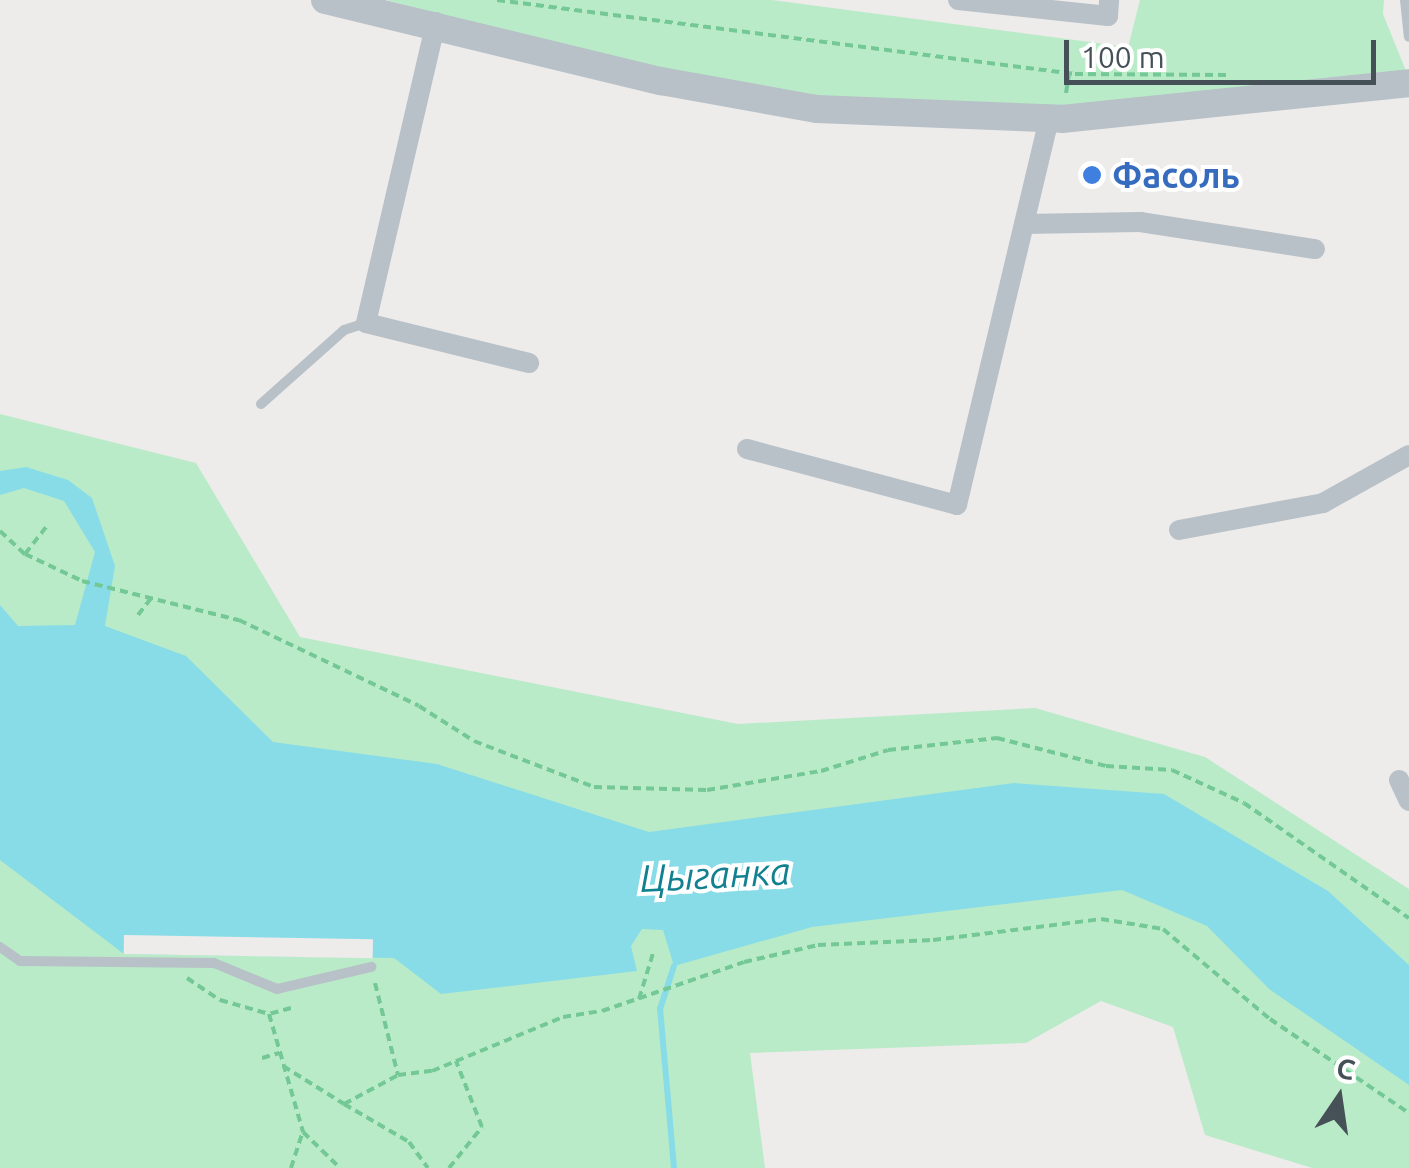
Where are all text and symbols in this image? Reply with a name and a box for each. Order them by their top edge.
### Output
scale bar [1069,20,1382,82]
text: 100 m [1081,40,1165,74]
place label: Фасоль [1112,154,1240,196]
marker: Фасоль [1081,164,1103,186]
water label: Цыганка [639,848,791,902]
north arrow [1289,1048,1389,1148]
text: С [1334,1051,1358,1085]

